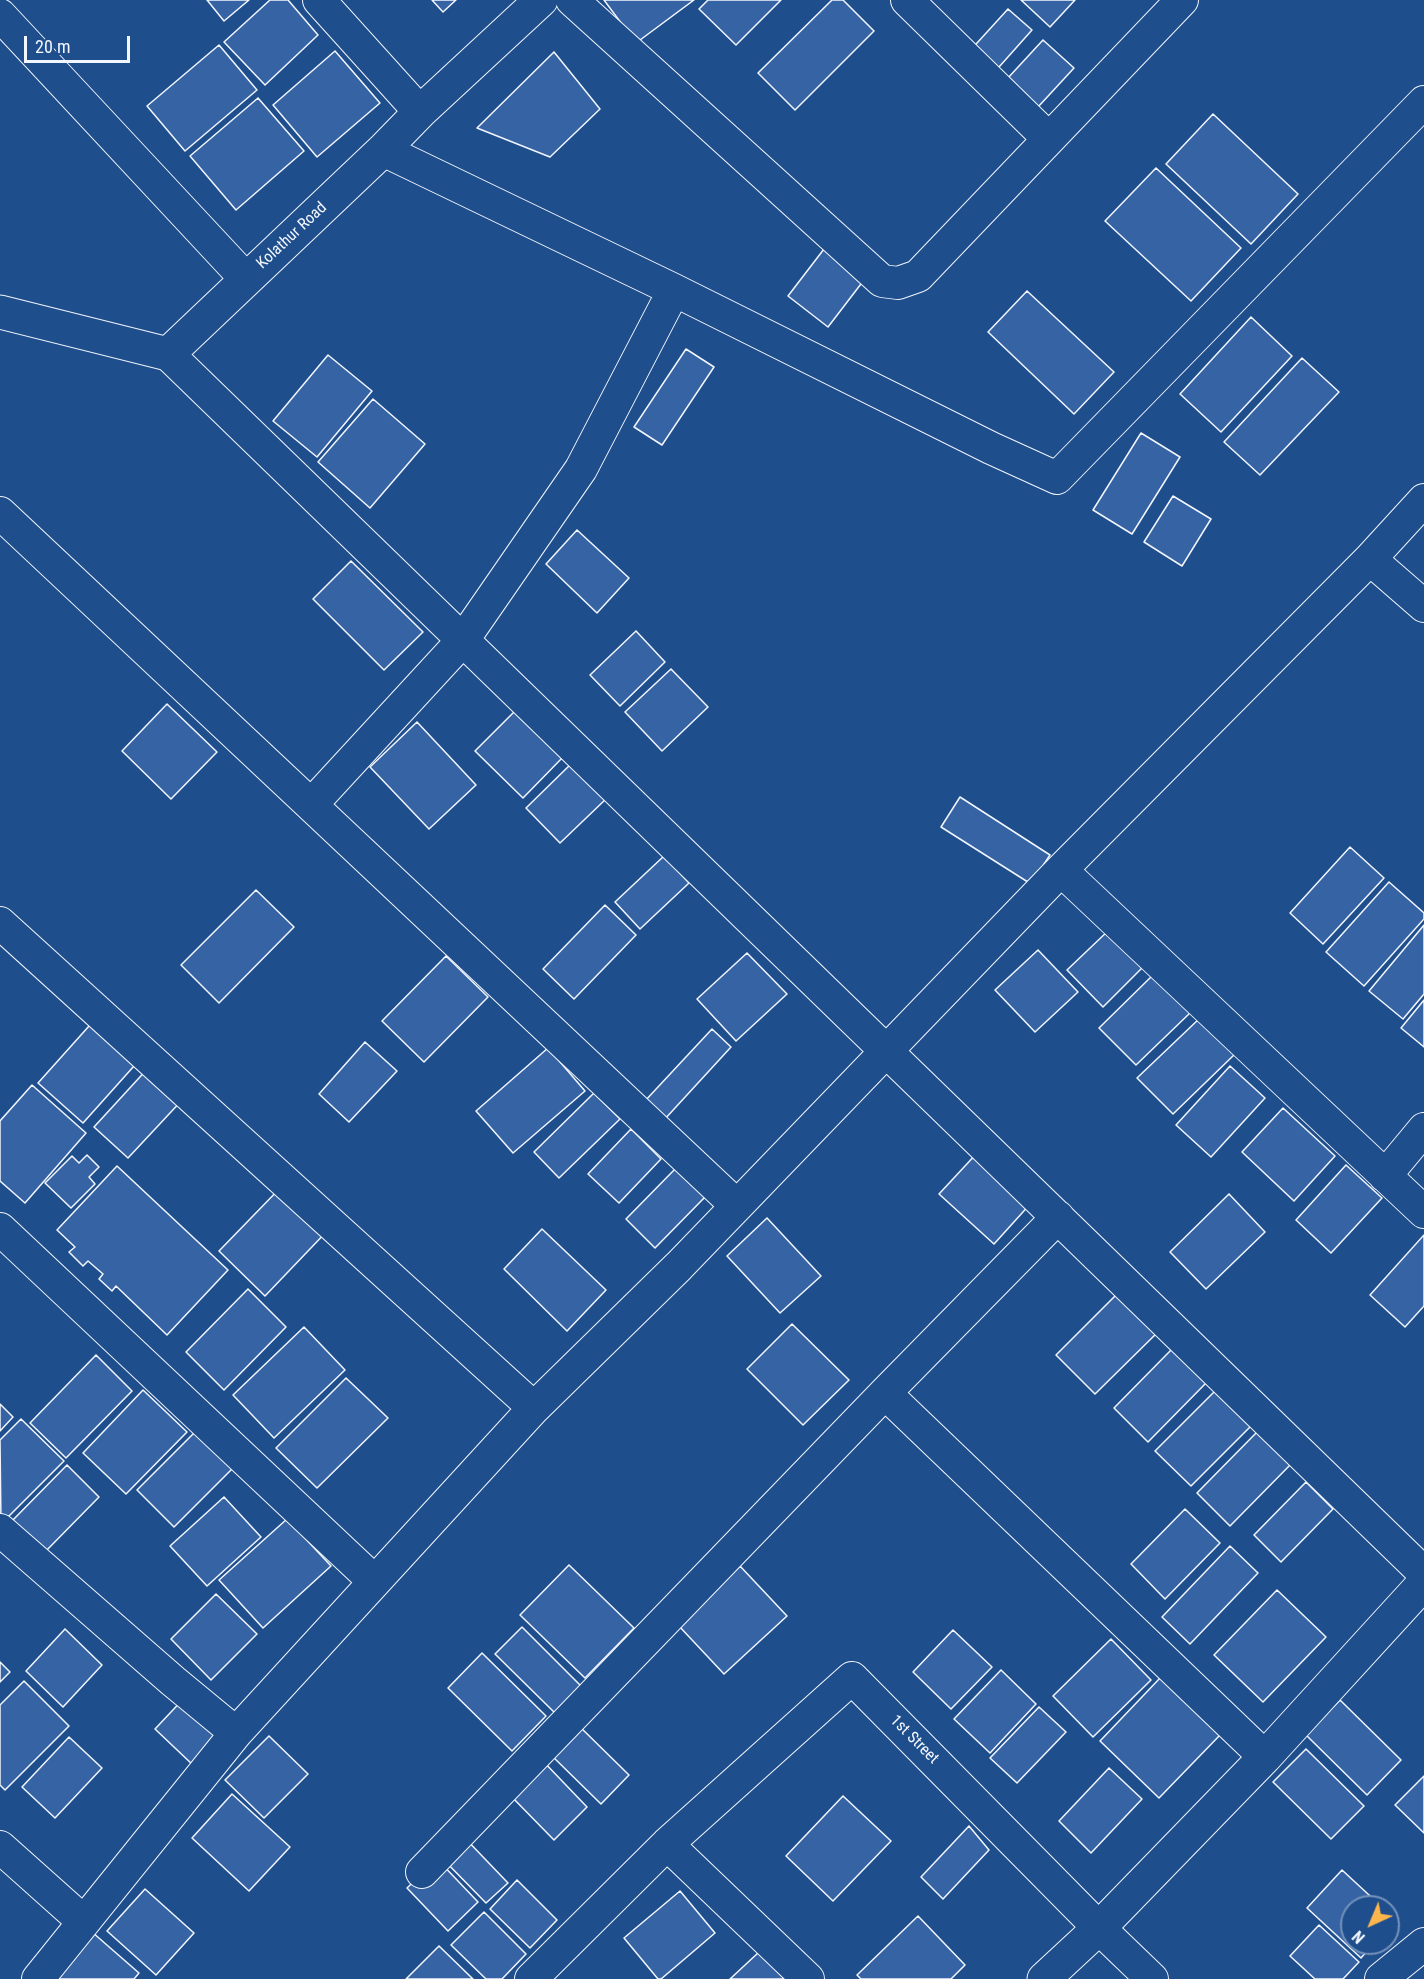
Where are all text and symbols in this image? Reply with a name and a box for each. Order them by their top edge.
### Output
scale bar [27,24,134,62]
text: 20 m [35,36,70,57]
street label: Kolathur Road [253,199,331,273]
street label: 1st Street [886,1712,942,1768]
north arrow [1340,1895,1400,1955]
text: N [1348,1927,1369,1947]

